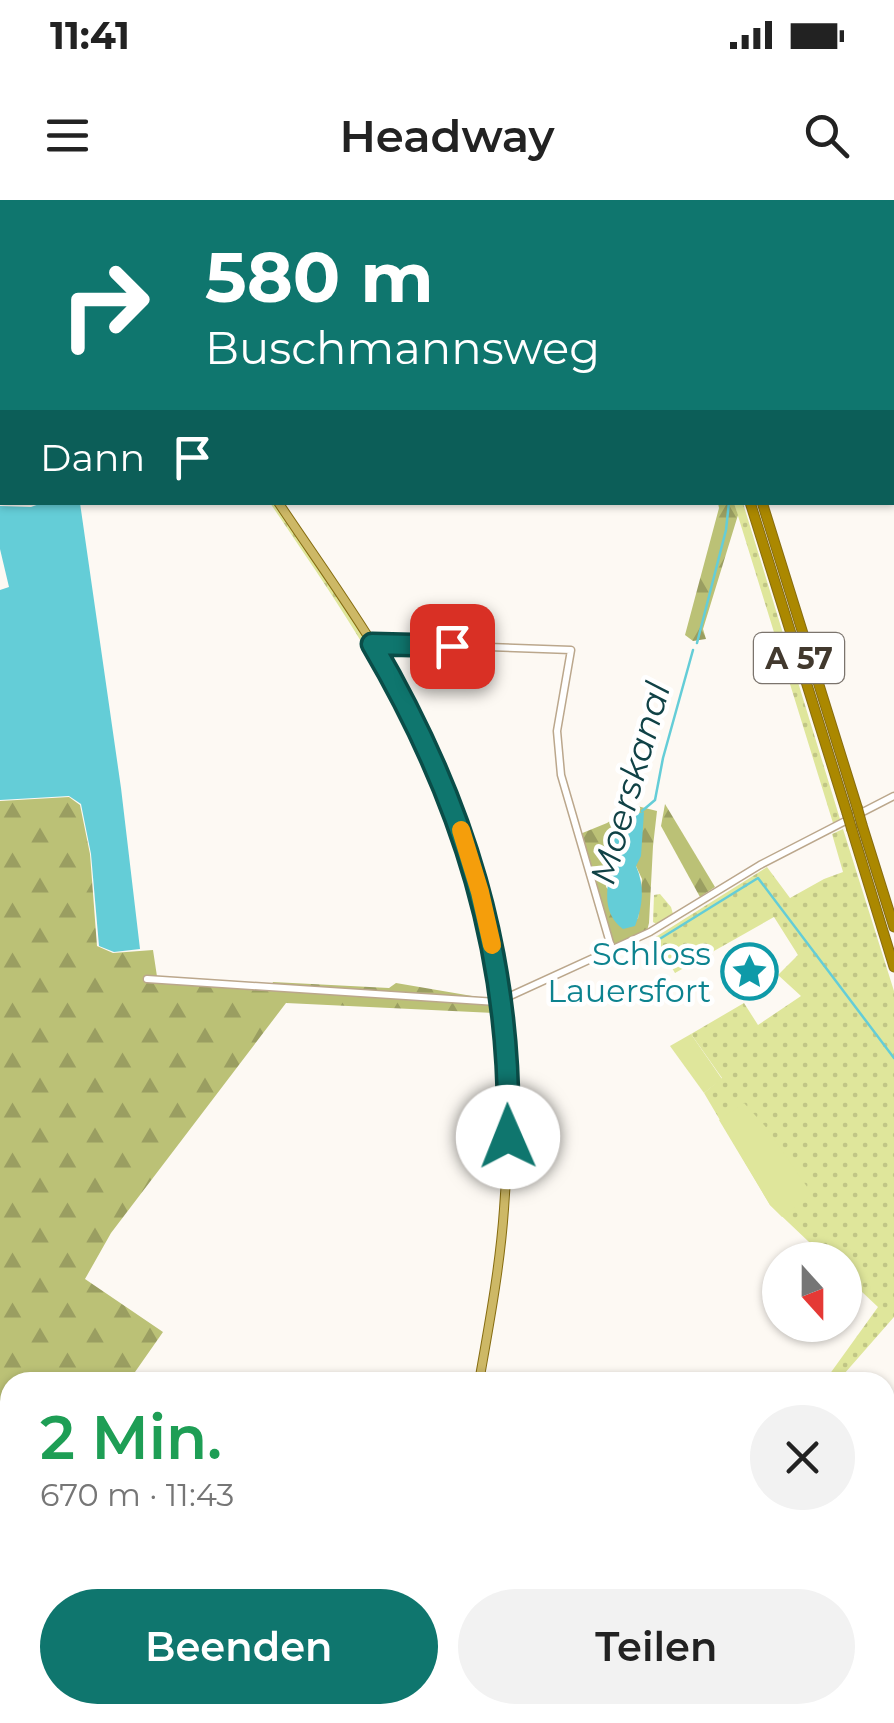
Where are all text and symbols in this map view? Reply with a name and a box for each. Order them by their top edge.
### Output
text: 11:41 [50,12,130,59]
icon: menu [40,108,95,163]
text: Headway [339,108,555,163]
icon: search [799,108,854,163]
text: 580 m [205,234,434,320]
icon: right [40,240,170,370]
text: Buschmannsweg [205,320,600,375]
icon: arrive [165,430,220,485]
text: Dann [40,434,145,481]
pin [410,604,495,689]
icon: arrive [425,619,480,674]
road number: A 57 [754,633,844,683]
water label: Moerskanal [581,676,680,889]
place label: Schloss Lauersfort [547,934,711,1010]
place icon: Schloss Lauersfort [720,941,780,1001]
position arrow [456,1085,560,1189]
north arrow [762,1242,862,1342]
map controls [762,1242,862,1342]
text: 2 Min. [40,1401,222,1474]
button: close [750,1405,855,1510]
text: 670 m · 11:43 [40,1475,234,1514]
button: Beenden [40,1589,438,1704]
button: Teilen [458,1589,855,1704]

